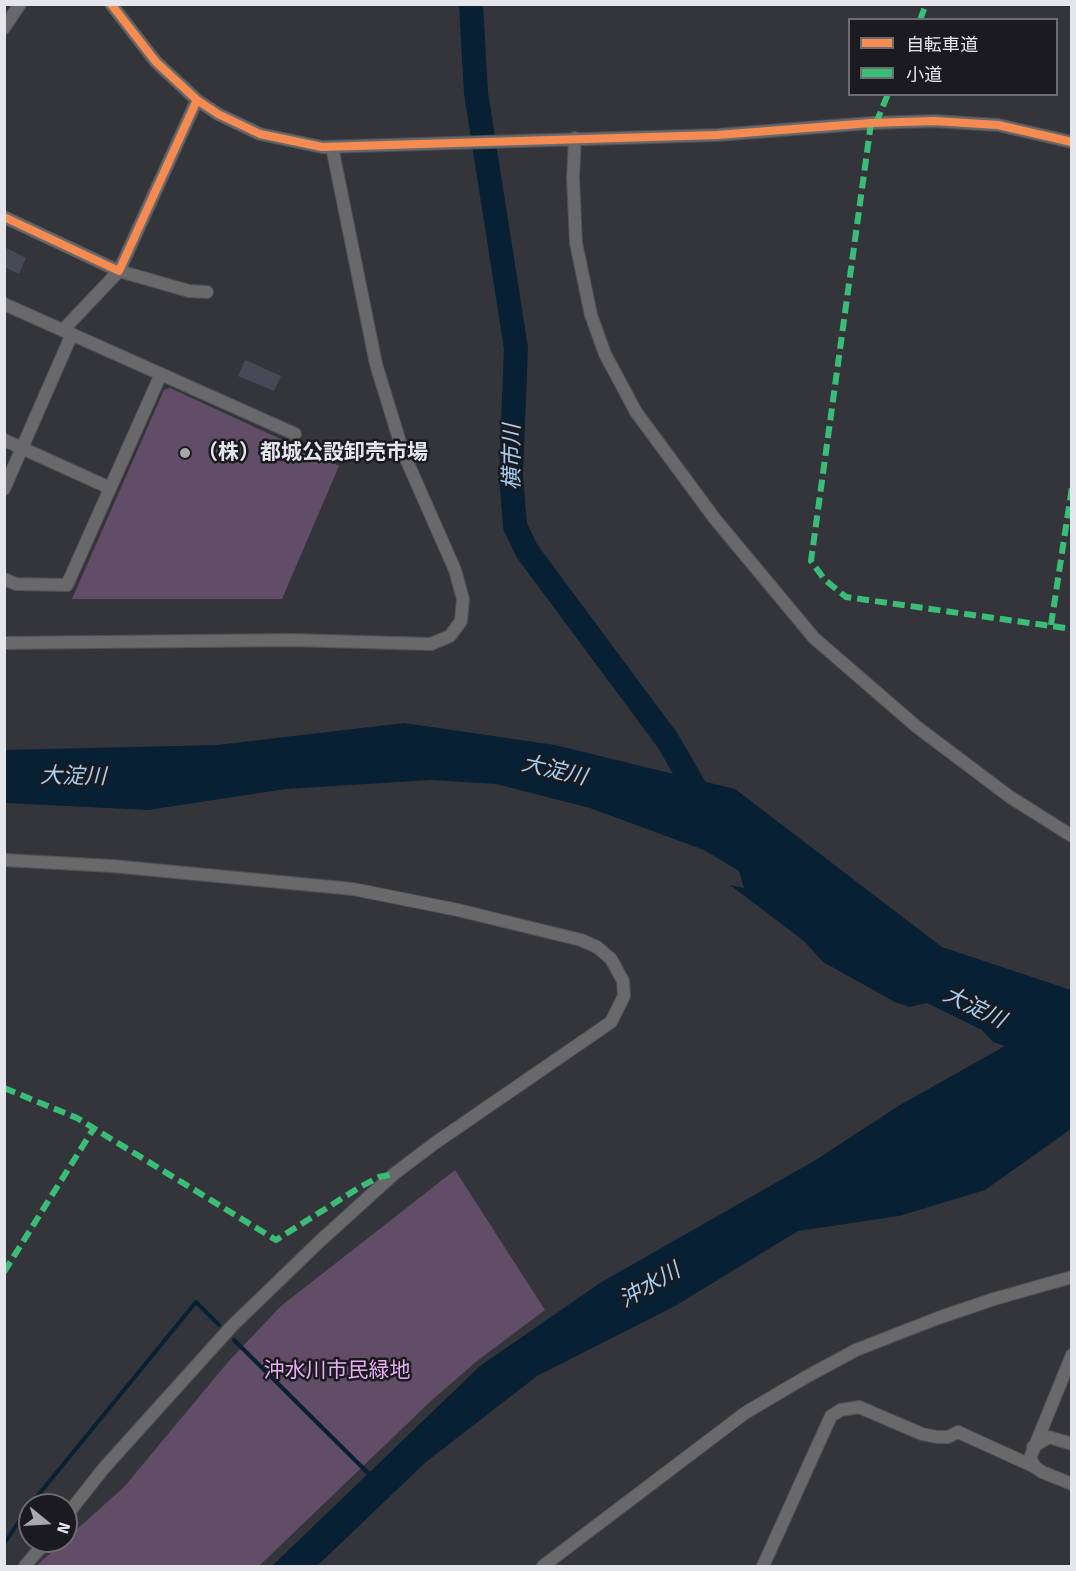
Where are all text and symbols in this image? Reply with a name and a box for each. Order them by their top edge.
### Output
legend [848,18,1058,96]
text: 自転車道 [906,34,978,56]
text: 小道 [906,64,942,86]
water label: 横市川 [500,424,526,490]
place label: （株）都城公設卸売市場 [197,440,428,466]
marker: （株）都城公設卸売市場 [178,446,192,460]
water label: 大淀川 [519,751,589,791]
water label: 大淀川 [40,763,106,791]
water label: 大淀川 [939,982,1009,1034]
water label: 沖水川 [615,1258,685,1314]
park label: 沖水川市民緑地 [264,1358,410,1384]
north arrow [18,1493,78,1553]
text: N [53,1520,74,1536]

